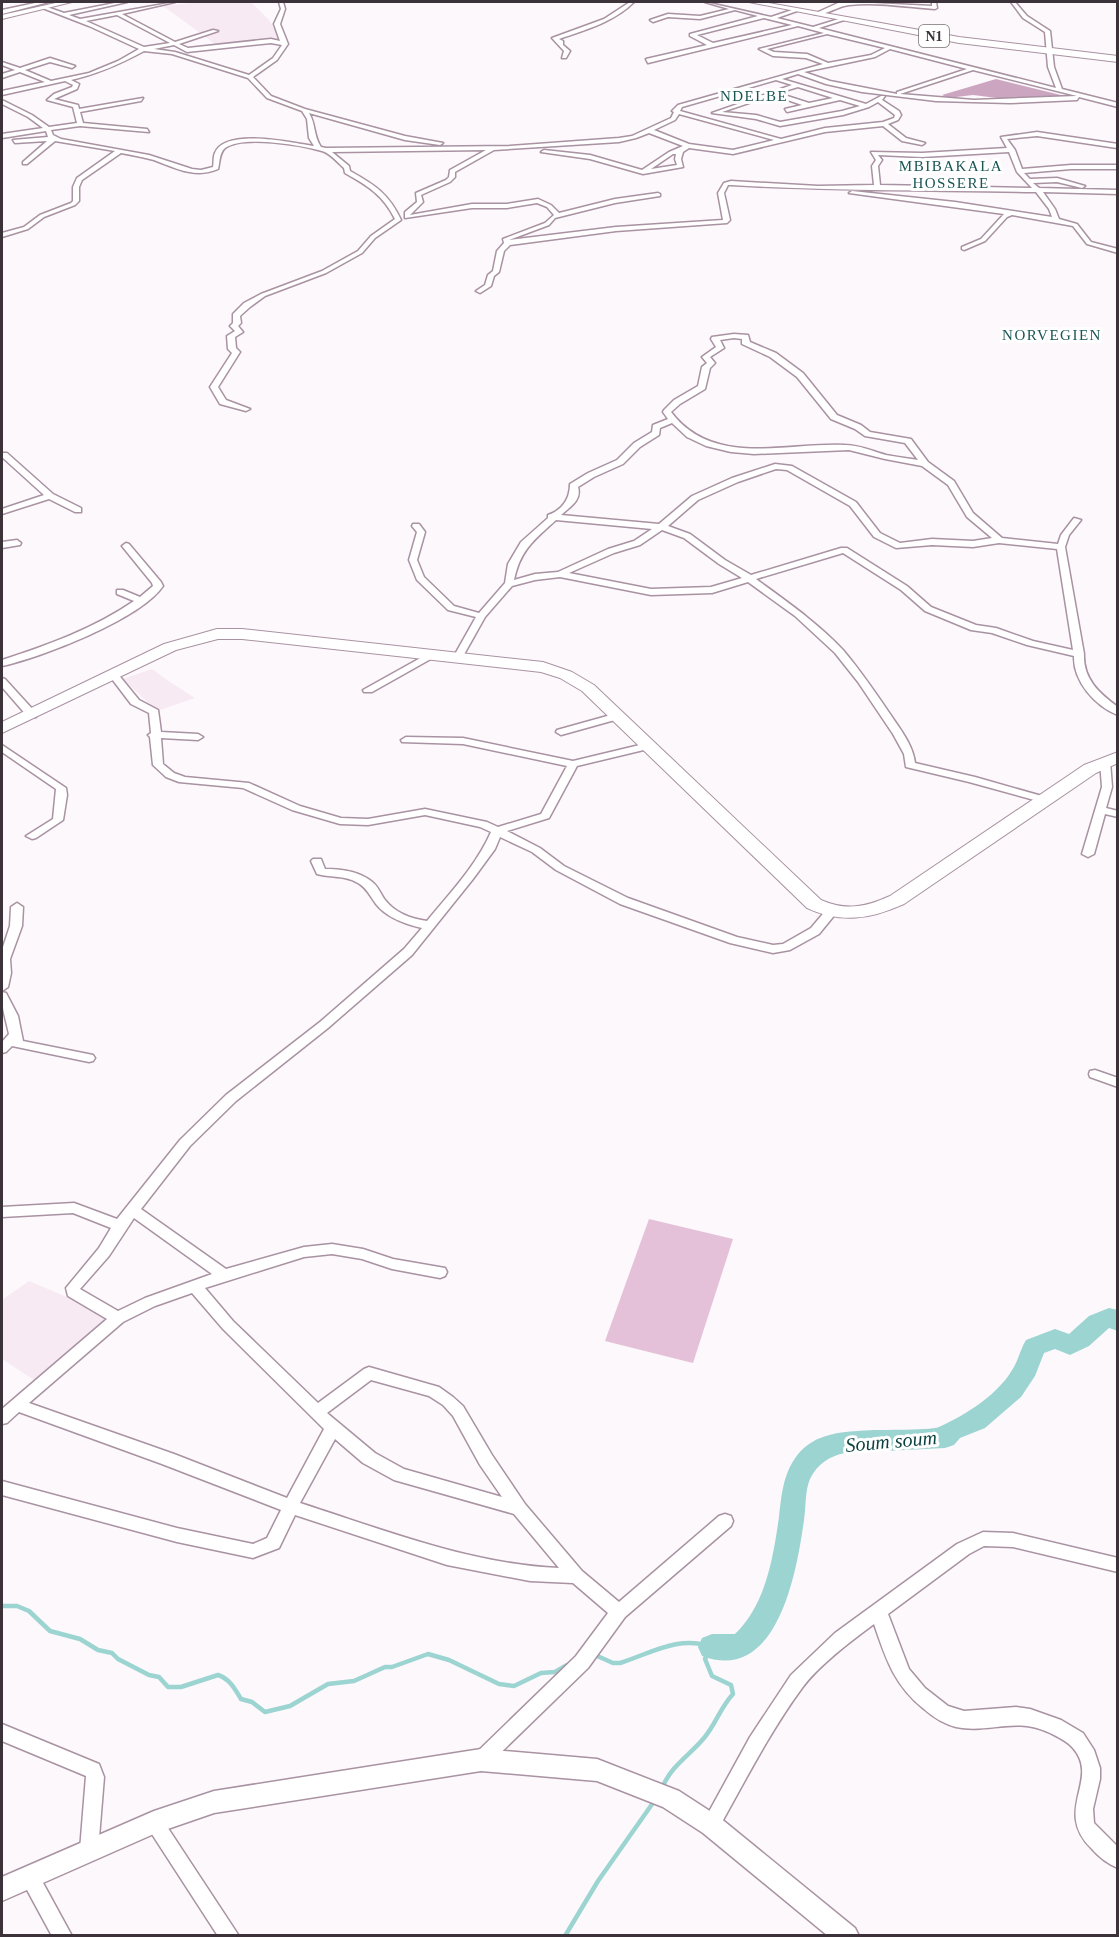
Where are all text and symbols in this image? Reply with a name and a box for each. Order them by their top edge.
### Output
road number: N1 [919,25,949,47]
district label: NDELBE [720,88,788,104]
district label: MBIBAKALA HOSSERE [899,158,1003,191]
district label: NORVEGIEN [1002,327,1102,343]
water label: Soum soum [844,1426,938,1456]

